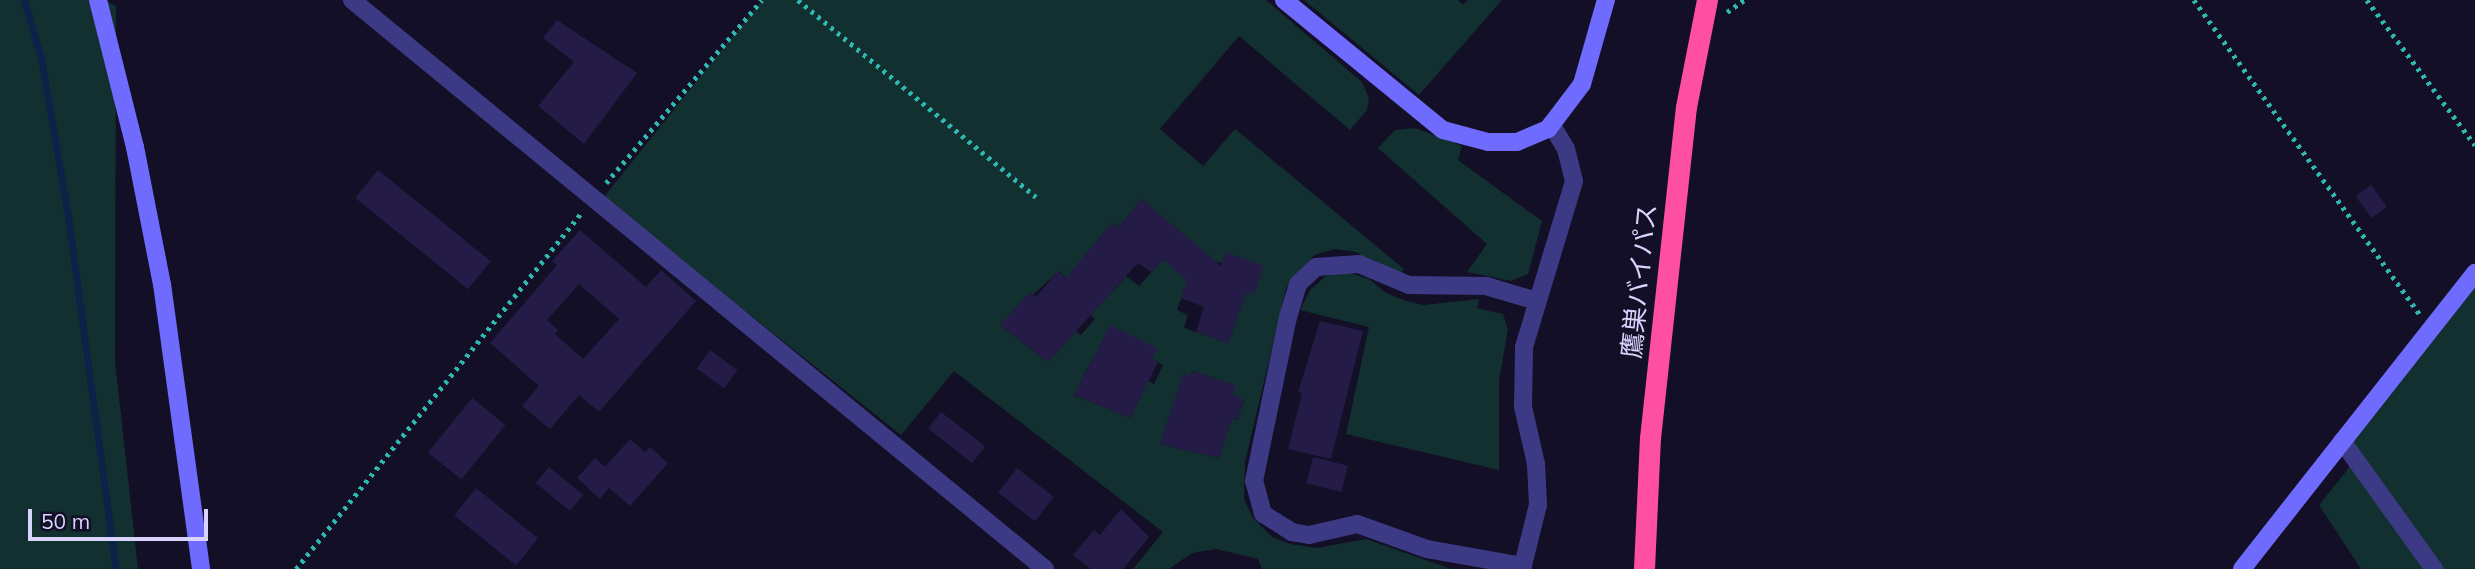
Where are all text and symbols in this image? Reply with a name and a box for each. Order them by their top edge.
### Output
street label: 鷹巣バイパス [1615,202,1663,360]
scale bar [32,496,212,540]
text: 50 m [41,508,90,534]

